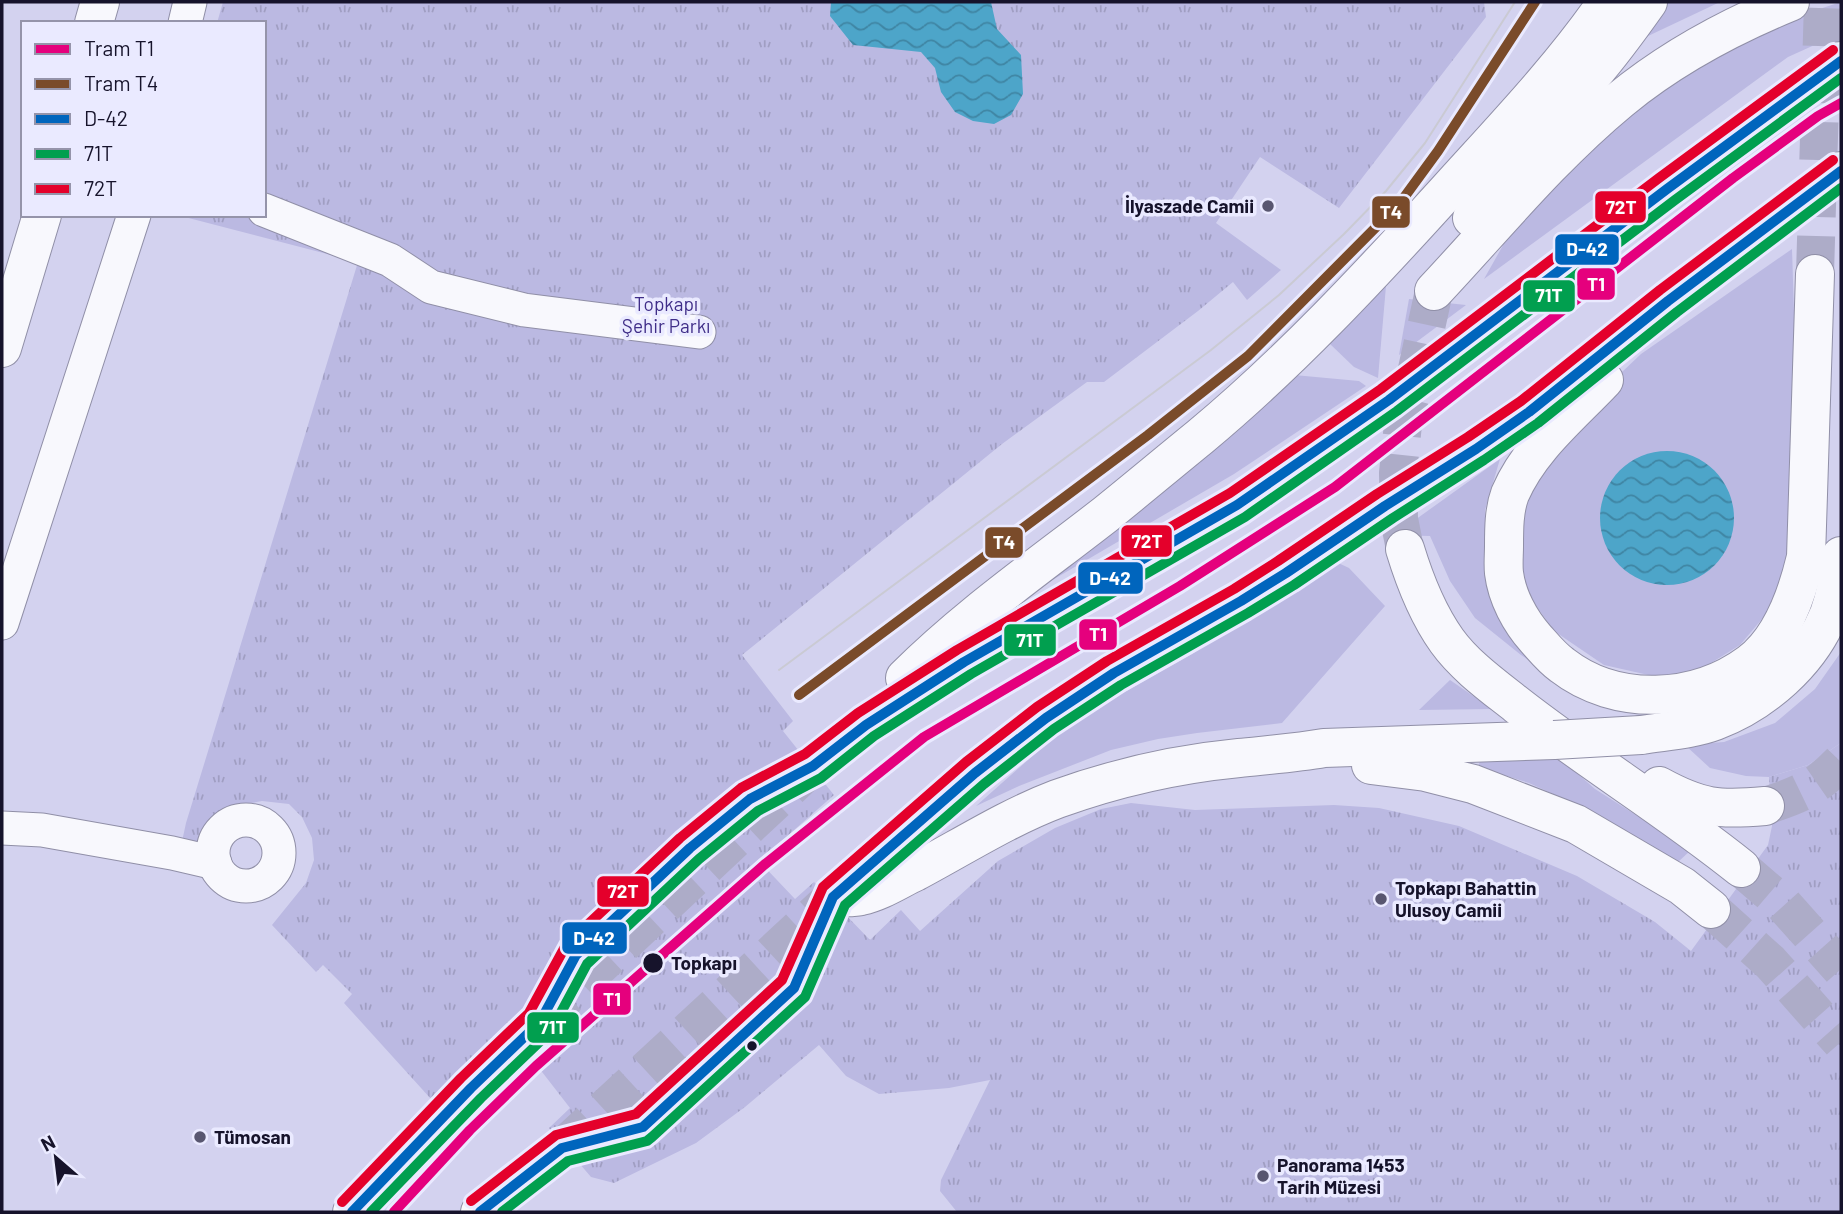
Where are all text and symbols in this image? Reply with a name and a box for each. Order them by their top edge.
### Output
legend [21,21,266,217]
text: Tram T1 [84,35,154,60]
text: Tram T4 [84,70,158,95]
text: D-42 [84,105,128,130]
text: 71T [84,140,113,165]
text: 72T [84,175,117,200]
line badge: 72T [1594,190,1647,224]
place label: İlyaszade Camii [1125,194,1254,217]
line badge: T4 [1371,195,1411,229]
text: 72T [1605,195,1637,218]
marker: İlyaszade Camii [1260,198,1276,214]
text: T4 [1380,200,1402,223]
line badge: D-42 [1554,233,1620,266]
text: D-42 [1566,237,1608,260]
line badge: T1 [1576,267,1616,301]
text: T1 [1587,272,1605,295]
line badge: 71T [1522,279,1576,313]
text: 71T [1535,283,1563,306]
park label: Topkapı Şehir Parkı [622,292,710,337]
line badge: 72T [1120,524,1173,558]
line badge: T4 [984,526,1024,559]
text: 72T [1131,529,1163,552]
text: T4 [993,530,1015,553]
line badge: D-42 [1077,561,1144,595]
text: D-42 [1089,566,1131,589]
line badge: T1 [1078,618,1118,651]
text: T1 [1089,622,1107,645]
line badge: 71T [1003,623,1057,657]
text: 71T [1016,628,1044,651]
line badge: 72T [596,875,650,908]
place label: Topkapı Bahattin Ulusoy Camii [1395,876,1536,921]
text: 72T [607,879,639,902]
marker: Topkapı Bahattin Ulusoy Camii [1373,891,1389,907]
line badge: D-42 [561,921,628,955]
text: D-42 [573,926,615,949]
marker: Topkapı [641,951,665,975]
place label: Topkapı [671,951,737,974]
line badge: T1 [592,982,632,1016]
text: T1 [603,987,621,1010]
line badge: 71T [526,1011,580,1044]
text: 71T [539,1015,567,1038]
unlabelled marker [745,1039,759,1053]
north arrow [21,1123,91,1193]
place label: Tümosan [214,1125,291,1148]
text: N [37,1129,59,1156]
marker: Tümosan [192,1129,208,1145]
place label: Panorama 1453 Tarih Müzesi [1277,1153,1405,1198]
marker: Panorama 1453 Tarih Müzesi [1255,1168,1271,1184]

